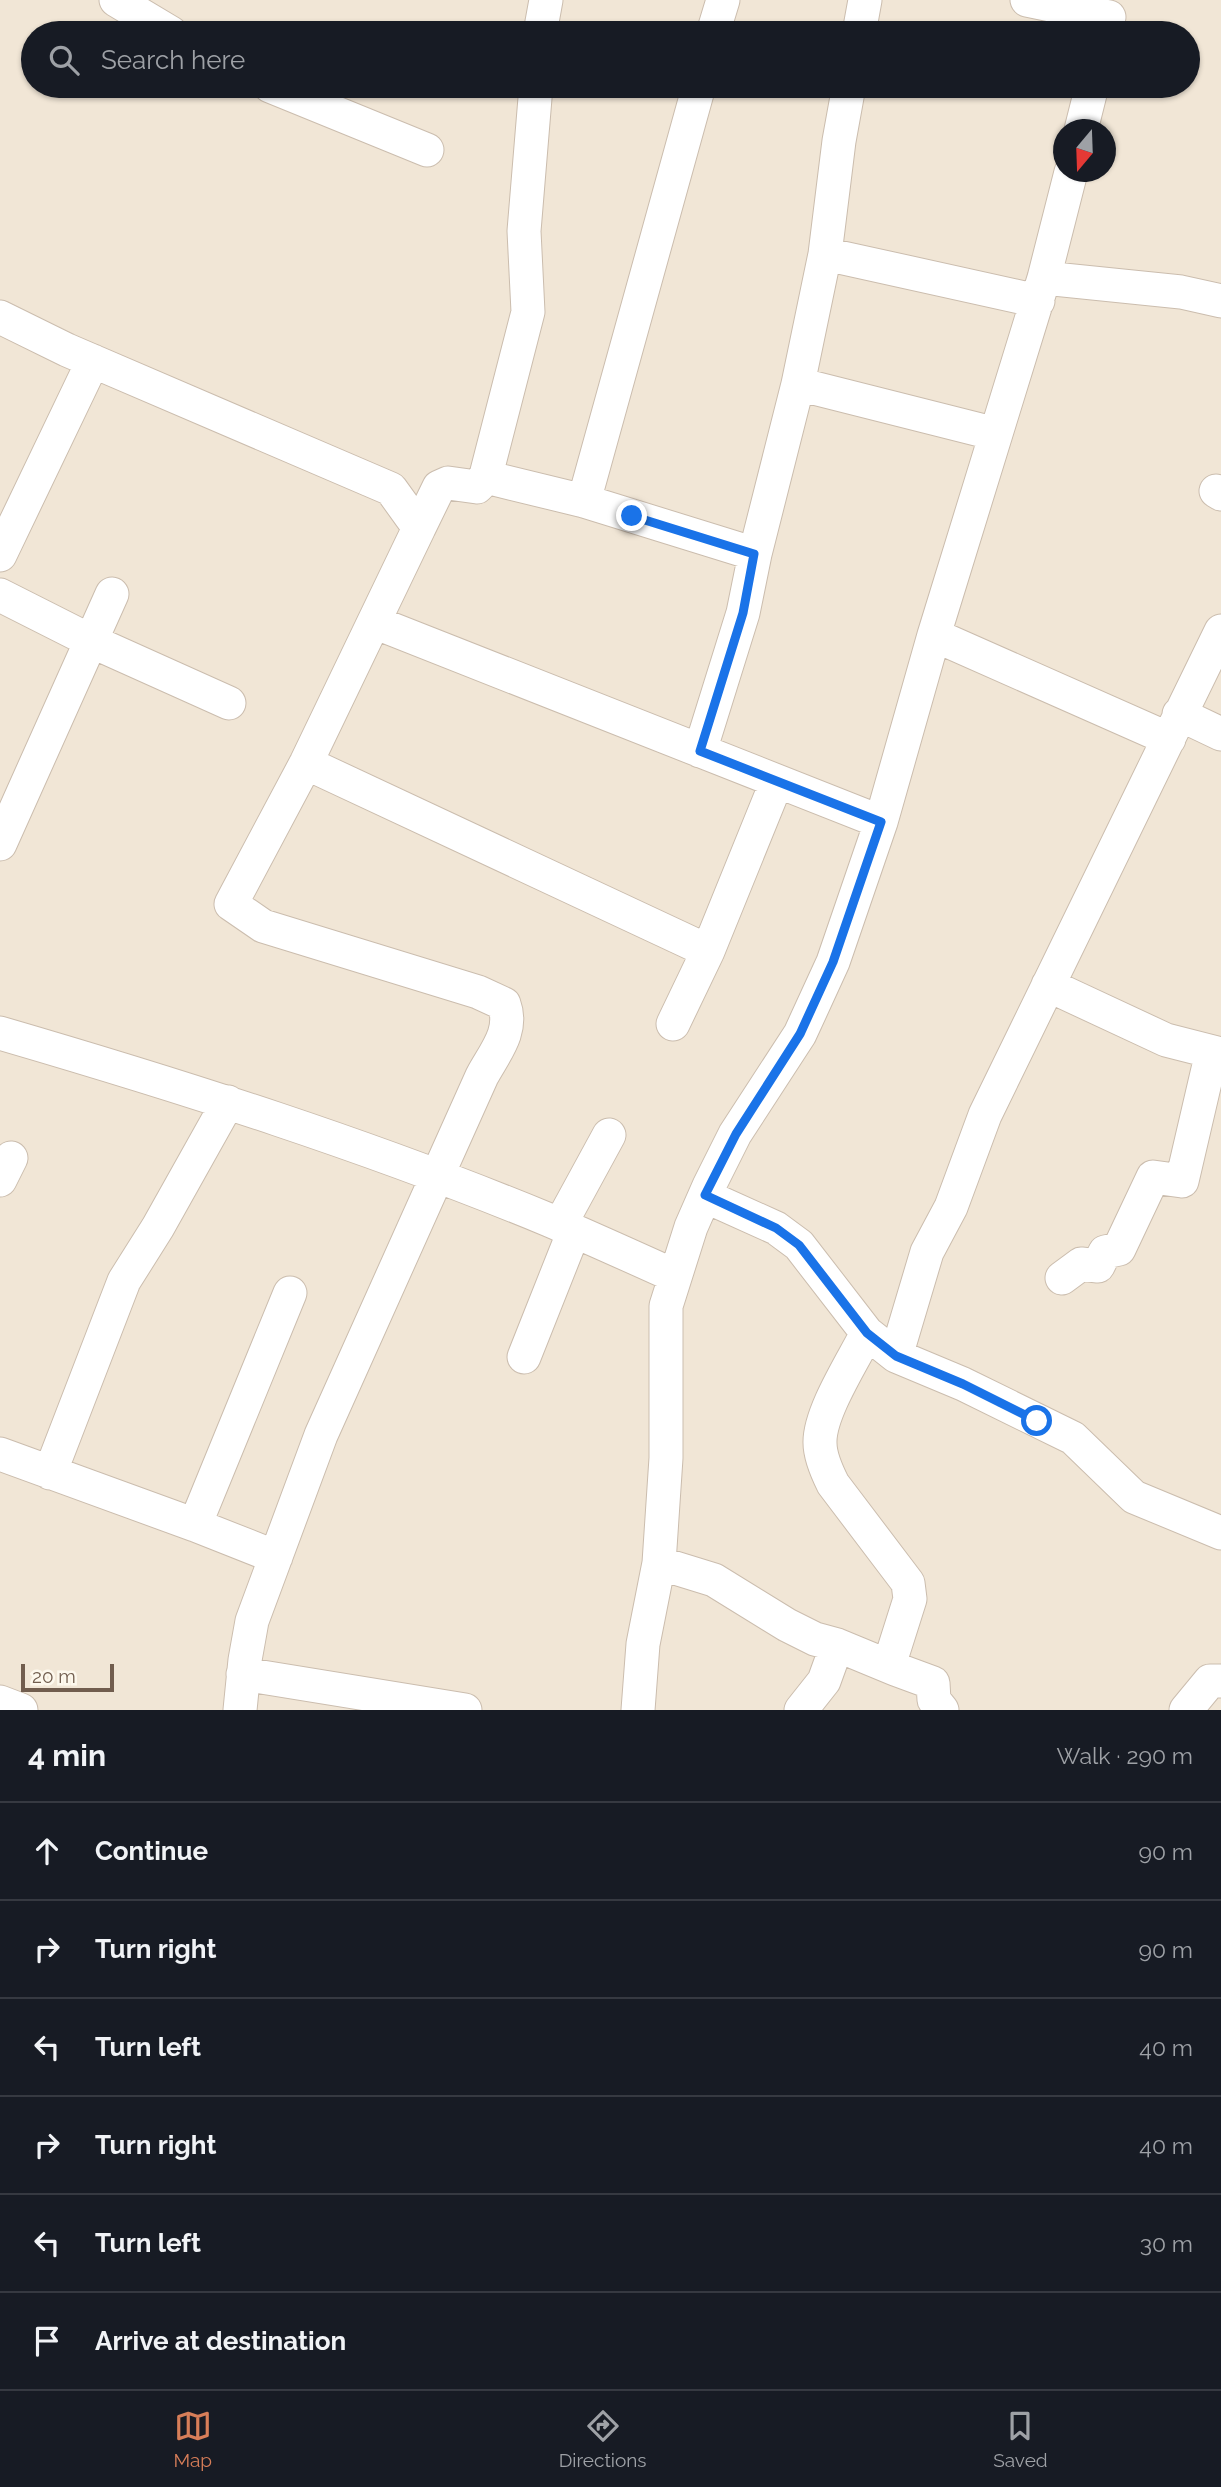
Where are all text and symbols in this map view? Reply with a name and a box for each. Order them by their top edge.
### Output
search box [21,21,1200,98]
icon: search [45,41,83,79]
text: Search here [101,45,245,75]
north arrow [1053,119,1116,182]
route end [616,500,647,531]
route start [1021,1405,1052,1436]
scale bar [21,1661,114,1693]
text: 20 m [32,1665,76,1687]
text: 4 min [28,1738,106,1773]
text: Walk · 290 m [1057,1742,1193,1769]
icon: ahead [28,1832,66,1870]
text: Continue [95,1836,208,1866]
text: 90 m [1138,1838,1193,1865]
icon: right [28,1930,66,1968]
text: Turn right [95,1934,216,1964]
text: 90 m [1138,1936,1193,1963]
icon: left [28,2028,66,2066]
text: Turn left [95,2032,201,2062]
text: 40 m [1139,2034,1193,2061]
icon: right [28,2126,66,2164]
text: Turn right [95,2130,216,2160]
text: 40 m [1139,2132,1193,2159]
icon: left [28,2224,66,2262]
text: Turn left [95,2228,201,2258]
text: 30 m [1140,2230,1193,2257]
icon: arrive [28,2322,66,2360]
text: Arrive at destination [95,2326,346,2356]
tab: Map [173,2407,212,2471]
tab: Directions [559,2407,647,2471]
tab: Saved [993,2407,1048,2471]

